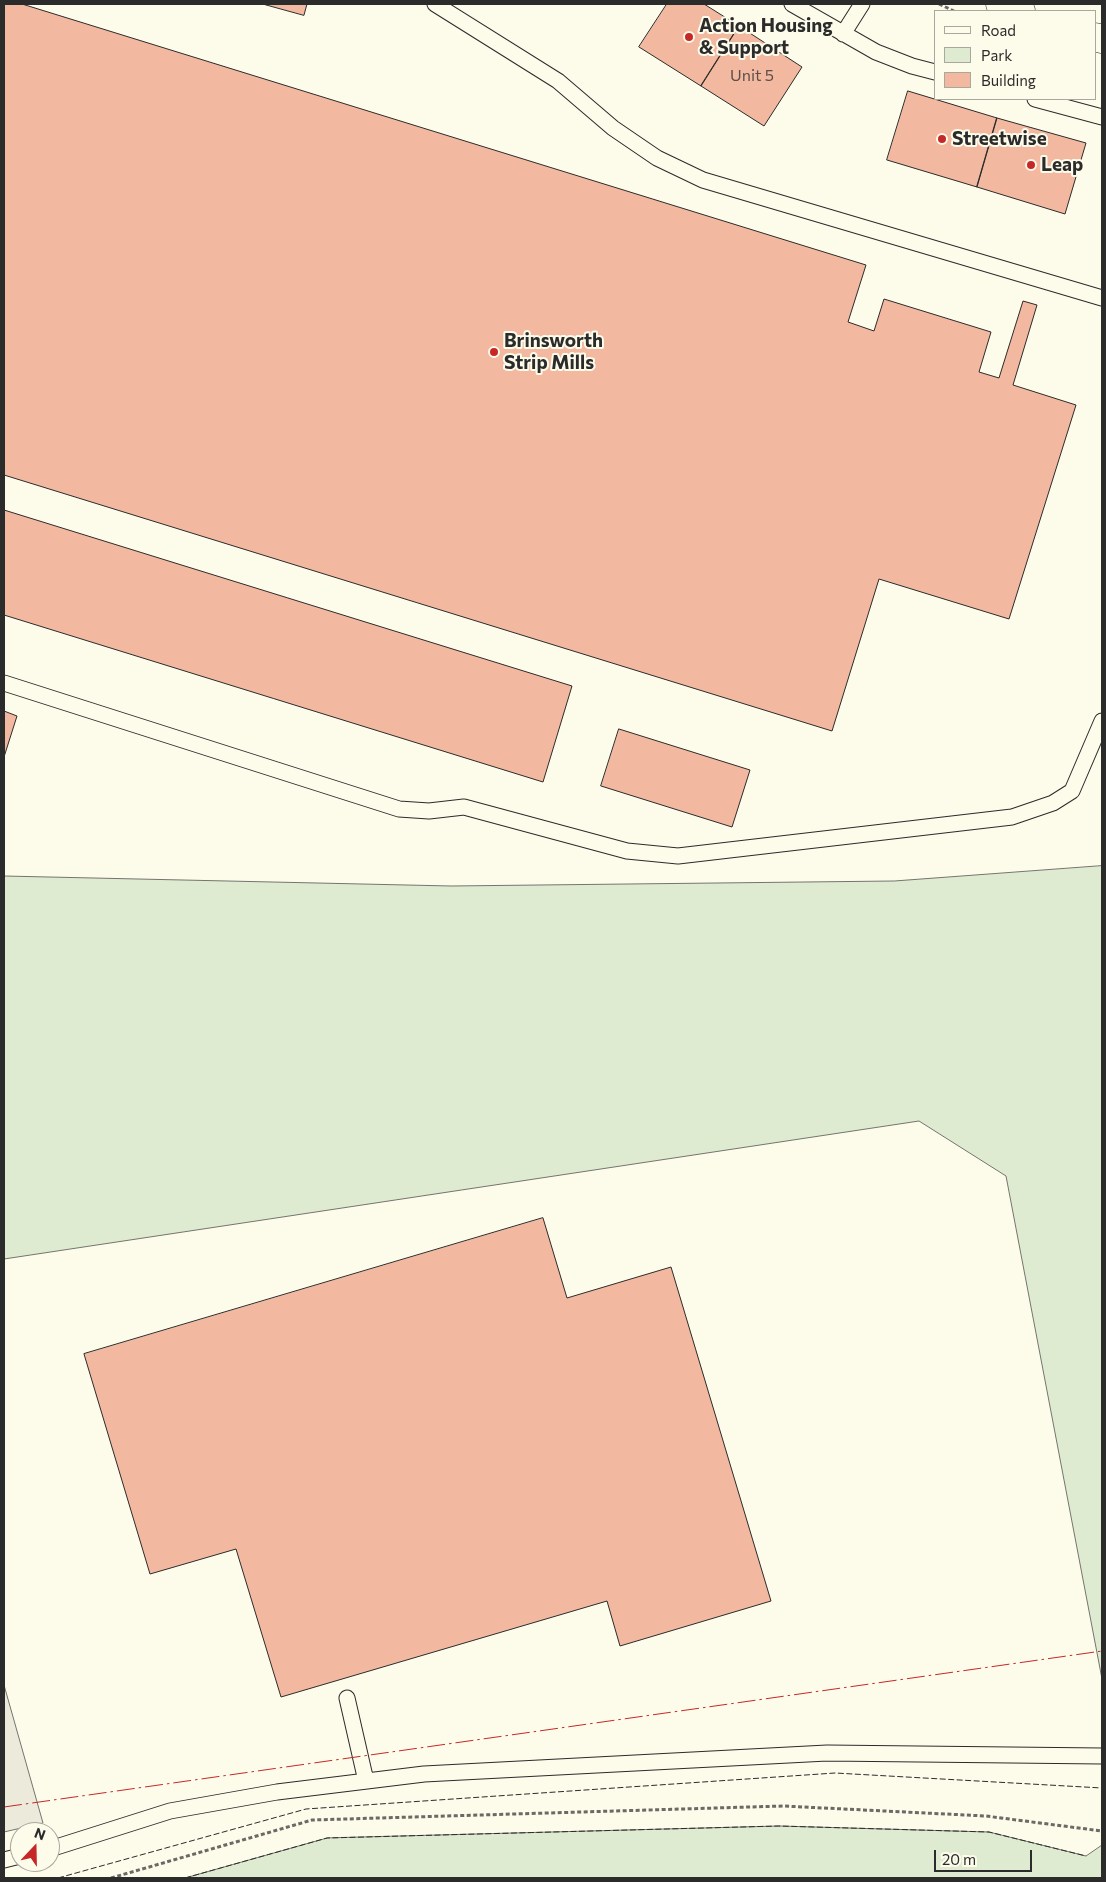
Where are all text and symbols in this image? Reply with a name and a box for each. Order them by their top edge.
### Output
legend [934,10,1096,100]
place label: Action Housing & Support [699,15,833,59]
text: Road [981,21,1016,39]
marker: Action Housing & Support [683,31,695,43]
text: Park [981,46,1012,64]
house number: Unit 5 [730,66,774,86]
text: Building [981,71,1036,89]
place label: Streetwise [952,128,1047,150]
marker: Streetwise [936,133,948,145]
place label: Leap [1041,154,1083,176]
marker: Leap [1025,159,1037,171]
place label: Brinsworth Strip Mills [504,330,603,374]
marker: Brinsworth Strip Mills [488,346,500,358]
north arrow [10,1822,60,1872]
text: N [32,1824,48,1843]
scale bar [936,1840,1034,1872]
text: 20 m [942,1850,976,1868]

